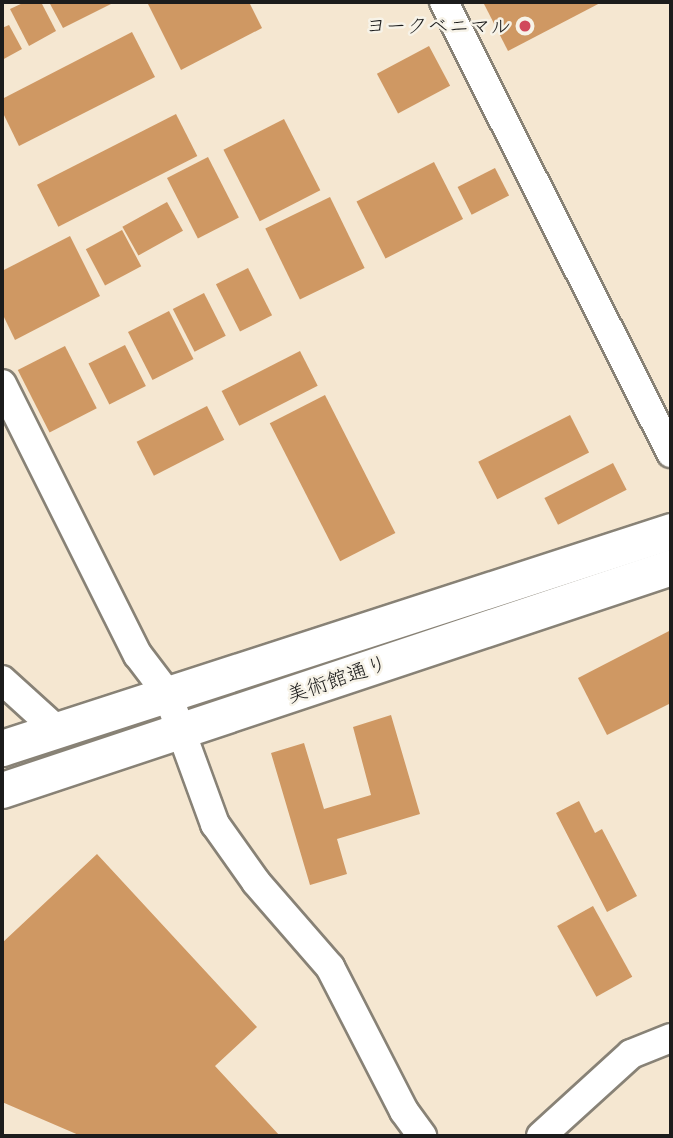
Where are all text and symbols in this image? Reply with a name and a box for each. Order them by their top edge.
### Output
place label: ヨークベニマル [365,13,511,39]
marker: ヨークベニマル [517,18,533,34]
street label: 美術館通り [283,650,391,708]

